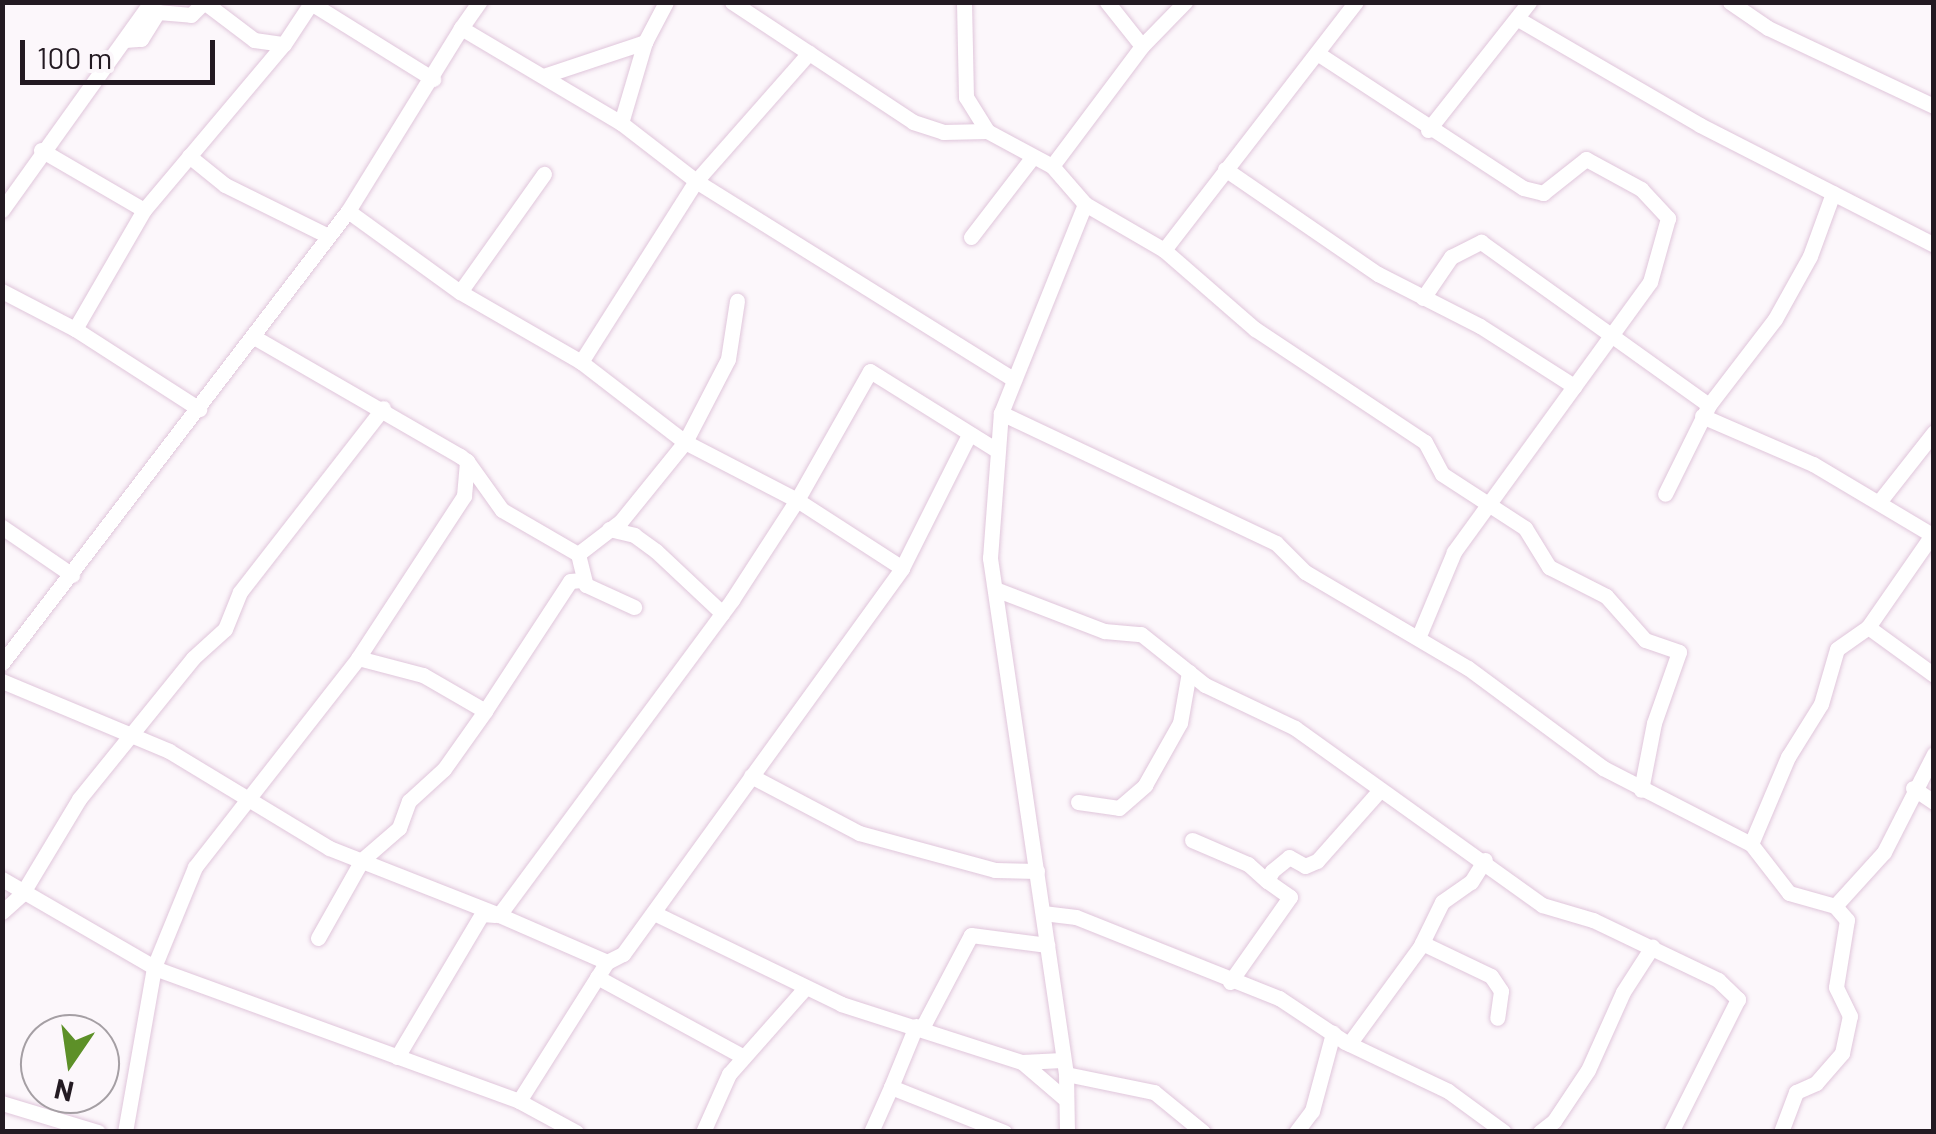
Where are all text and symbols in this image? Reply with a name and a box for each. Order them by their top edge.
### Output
scale bar [25,20,220,82]
text: 100 m [37,39,112,75]
north arrow [20,1014,120,1114]
text: N [51,1073,77,1110]

